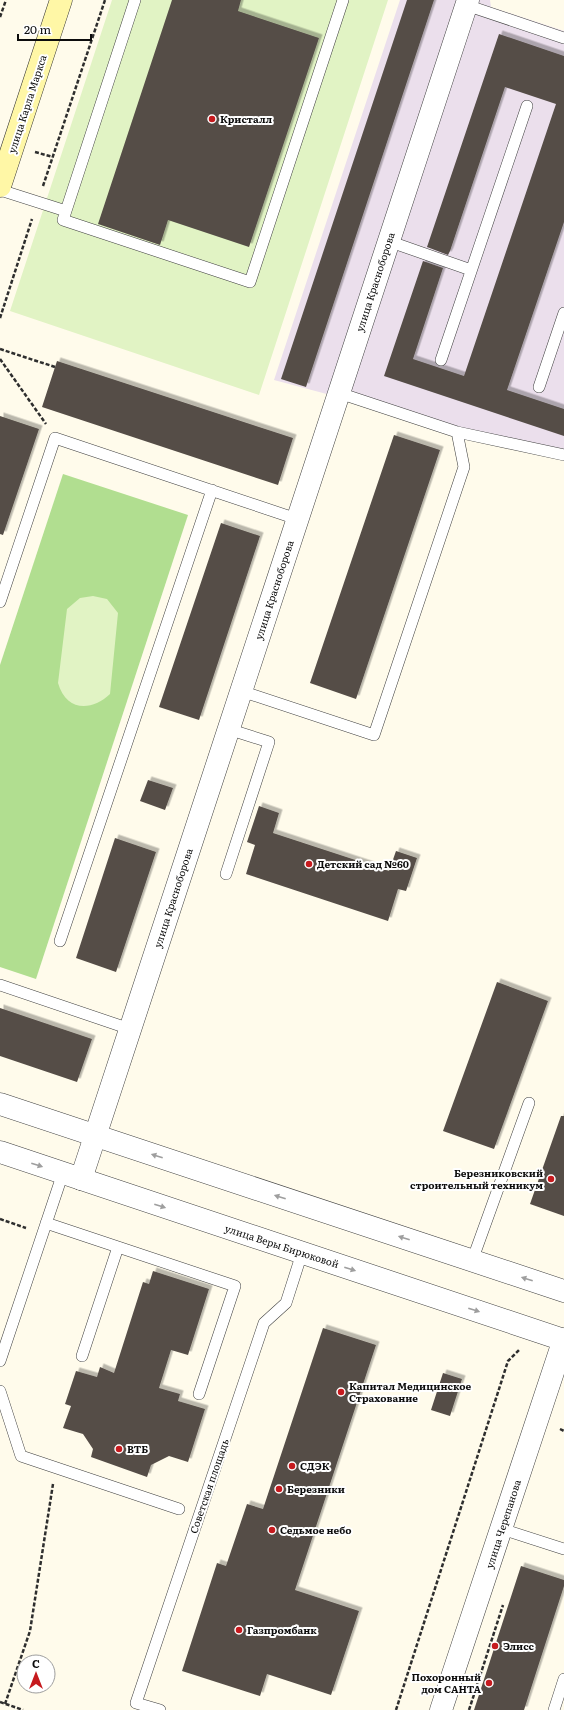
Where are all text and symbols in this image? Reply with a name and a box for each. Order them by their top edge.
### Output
scale bar [18,16,91,42]
text: 20 m [24,20,51,38]
street label: улица Карла Маркса [4,52,50,155]
place label: Кристалл [220,111,273,126]
marker: Кристалл [207,114,217,124]
street label: улица Красноборова [351,230,398,333]
street label: улица Красноборова [250,538,297,641]
street label: улица Красноборова [149,846,196,949]
place label: Детский сад №60 [317,856,409,871]
marker: Детский сад №60 [304,859,314,869]
one-way arrow [151,1153,163,1159]
one-way arrow [31,1162,43,1168]
place label: Березниковский строительный техникум [410,1165,543,1192]
marker: Березниковский строительный техникум [546,1174,556,1184]
one-way arrow [274,1194,286,1200]
one-way arrow [155,1203,167,1209]
street label: улица Веры Бирюковой [223,1220,341,1271]
one-way arrow [397,1235,409,1241]
one-way arrow [344,1266,356,1272]
one-way arrow [521,1276,533,1282]
one-way arrow [468,1307,480,1313]
place label: Капитал Медицинское Страхование [349,1378,472,1405]
marker: Капитал Медицинское Страхование [336,1387,346,1397]
street label: Советская площадь [185,1436,232,1535]
place label: ВТБ [127,1441,148,1456]
marker: ВТБ [114,1444,124,1454]
place label: СДЭК [300,1458,330,1473]
marker: СДЭК [287,1461,297,1471]
street label: улица Черепанова [481,1477,524,1570]
place label: Березники [287,1481,345,1496]
marker: Березники [274,1484,284,1494]
place label: Седьмое небо [280,1522,352,1537]
marker: Седьмое небо [267,1525,277,1535]
place label: Газпромбанк [247,1622,317,1637]
marker: Газпромбанк [234,1625,244,1635]
place label: Элисс [503,1638,535,1653]
marker: Элисс [490,1641,500,1651]
north arrow [16,1654,56,1694]
text: С [32,1655,40,1671]
place label: Похоронный дом САНТА [411,1669,481,1696]
marker: Похоронный дом САНТА [484,1678,494,1688]

